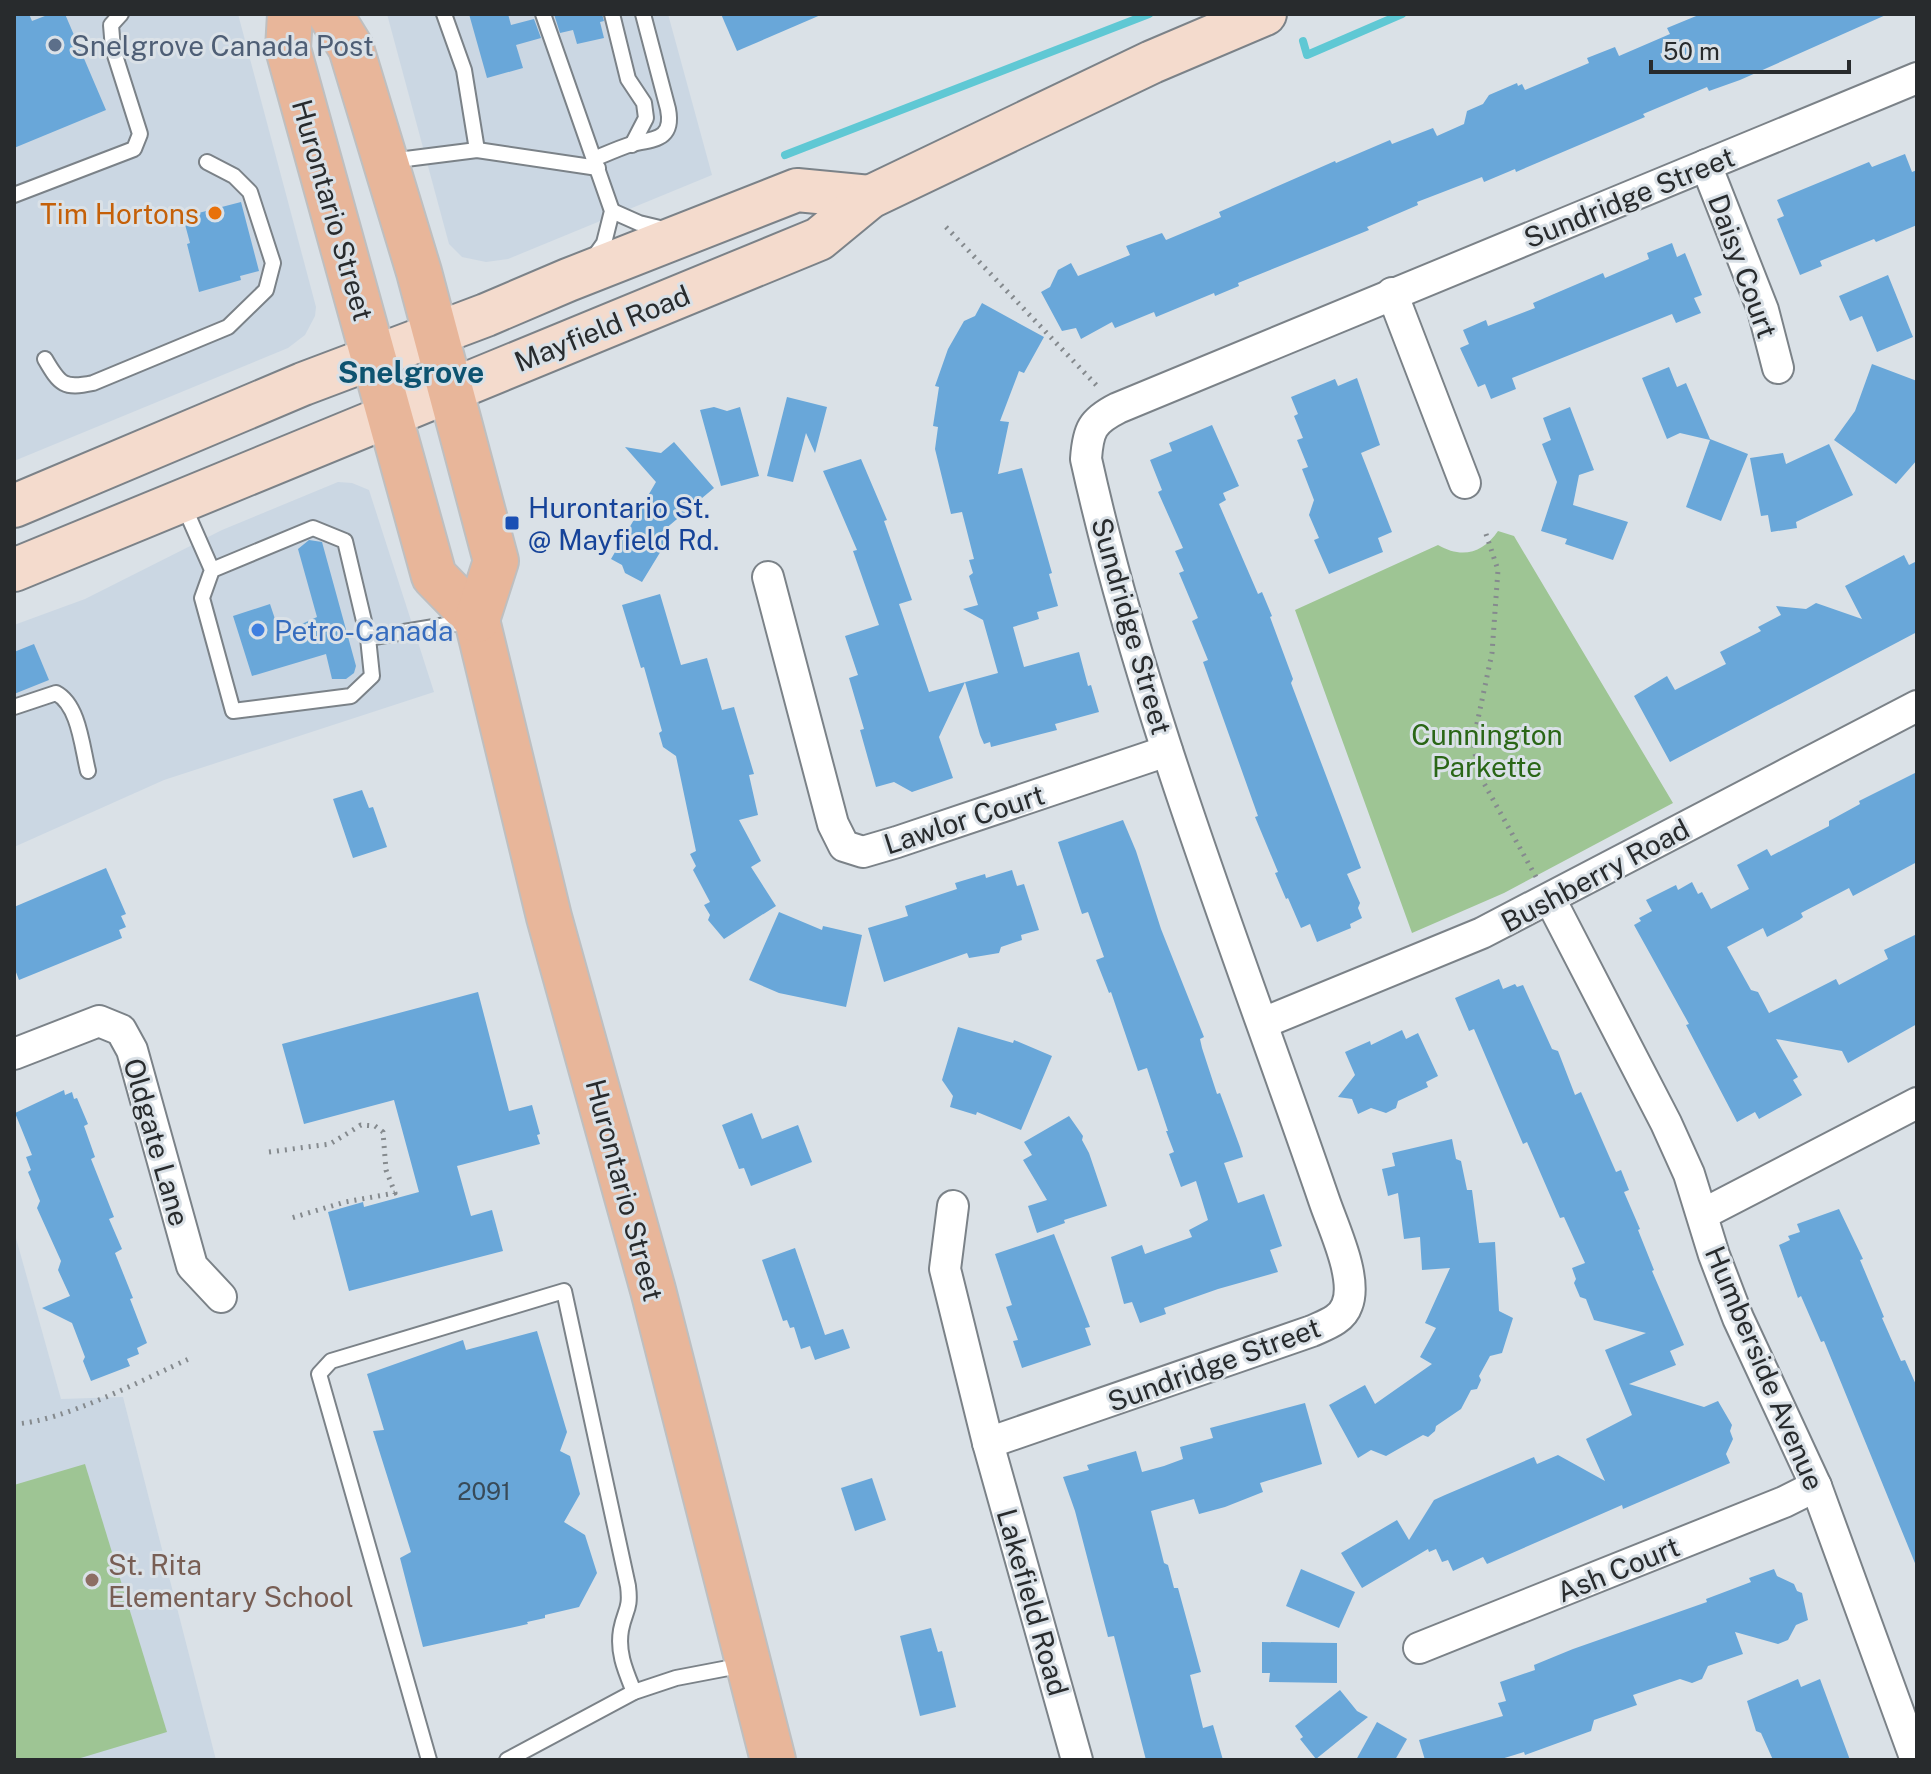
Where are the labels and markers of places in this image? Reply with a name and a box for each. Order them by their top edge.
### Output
place label: Snelgrove Canada Post [71,29,374,62]
marker: Snelgrove Canada Post [46,36,64,54]
place label: Tim Hortons [40,197,199,230]
marker: Tim Hortons [206,204,224,222]
place label: Hurontario St. @ Mayfield Rd. [528,491,719,556]
marker: Hurontario St. @ Mayfield Rd. [503,514,521,532]
place label: Petro-Canada [274,614,453,647]
marker: Petro-Canada [249,621,267,639]
place label: St. Rita Elementary School [108,1548,354,1613]
marker: St. Rita Elementary School [83,1571,101,1589]

